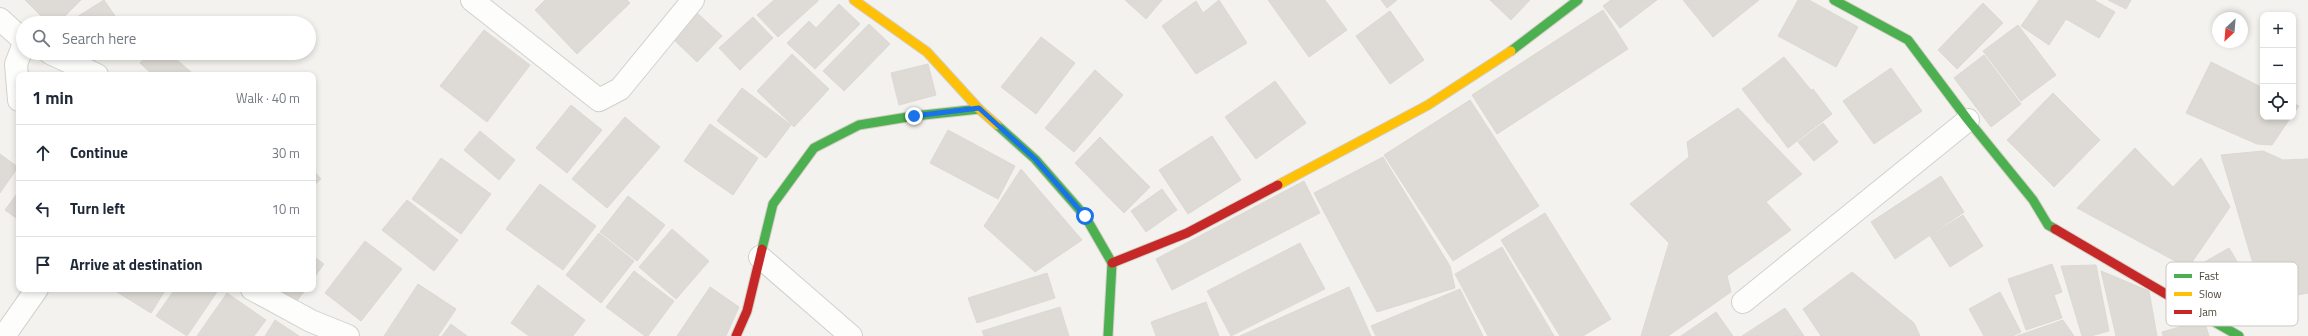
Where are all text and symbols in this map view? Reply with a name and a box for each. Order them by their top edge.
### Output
north arrow [2212,12,2248,48]
map controls [2260,12,2296,120]
button: + [2260,12,2296,48]
search box [16,16,316,60]
icon: search [30,27,52,49]
text: Search here [62,27,136,50]
button: − [2260,48,2296,84]
button: locate [2260,84,2296,120]
text: 1 min [32,85,73,111]
text: Walk · 40 m [236,88,300,108]
route end [905,107,923,125]
text: Continue [70,141,128,164]
icon: ahead [32,142,54,164]
text: 30 m [272,143,300,163]
text: Turn left [70,197,125,220]
icon: left [32,198,54,220]
text: 10 m [272,199,300,219]
route start [1076,207,1094,225]
text: Arrive at destination [70,253,203,276]
icon: arrive [32,254,54,276]
legend [2166,262,2298,326]
text: Fast [2199,268,2219,284]
text: Slow [2199,286,2222,302]
text: Jam [2199,304,2217,320]

